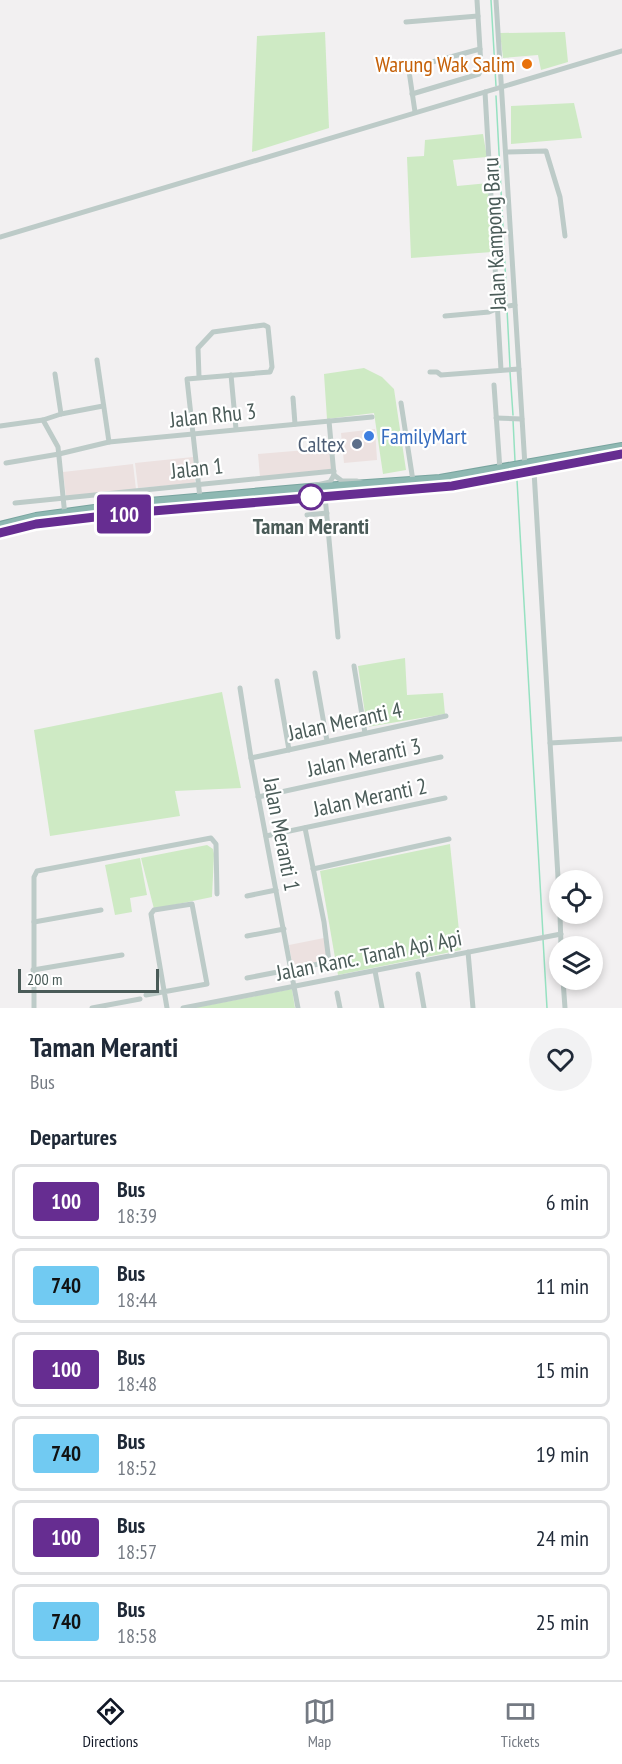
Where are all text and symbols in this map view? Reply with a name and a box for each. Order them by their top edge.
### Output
place label: Warung Wak Salim [375,50,515,78]
marker: Warung Wak Salim [520,57,534,71]
street label: Jalan Kampong Baru [476,157,512,312]
street label: Jalan Rhu 3 [167,397,258,434]
place label: FamilyMart [381,422,467,450]
marker: FamilyMart [362,429,376,443]
place label: Caltex [298,430,345,458]
marker: Caltex [350,437,364,451]
street label: Jalan 1 [169,451,224,485]
marker: Taman Meranti [298,484,324,510]
line badge: 100 [90,494,158,534]
text: 100 [109,501,139,528]
place label: Taman Meranti [253,512,369,540]
street label: Jalan Meranti 4 [285,695,404,747]
street label: Jalan Meranti 3 [304,731,423,783]
street label: Jalan Meranti 2 [310,771,429,823]
street label: Jalan Meranti 1 [257,774,307,893]
map controls [549,870,603,990]
button: locate [549,870,603,924]
street label: Jalan Ranc. Tanah Api Api [273,923,464,987]
button: layers [549,936,603,990]
scale bar [18,966,159,994]
text: 200 m [27,969,62,989]
text: Taman Meranti [30,1028,178,1065]
button: heart [529,1028,592,1091]
text: Bus [30,1069,55,1095]
text: Departures [30,1123,117,1151]
text: Bus [117,1175,145,1203]
text: 100 [51,1188,81,1215]
text: 6 min [546,1188,589,1216]
text: 18:39 [117,1203,157,1229]
text: Bus [117,1259,145,1287]
text: 740 [51,1272,81,1299]
text: 11 min [536,1272,589,1300]
text: 18:44 [117,1287,157,1313]
text: Bus [117,1343,145,1371]
text: 100 [51,1356,81,1383]
text: 15 min [536,1356,589,1384]
text: 18:48 [117,1371,157,1397]
text: Bus [117,1427,145,1455]
text: 740 [51,1440,81,1467]
text: 19 min [536,1440,589,1468]
text: 18:52 [117,1455,157,1481]
text: Bus [117,1511,145,1539]
text: 100 [51,1524,81,1551]
text: 24 min [536,1524,589,1552]
text: 18:57 [117,1539,157,1565]
text: Bus [117,1595,145,1623]
text: 740 [51,1608,81,1635]
text: 25 min [536,1608,589,1636]
text: 18:58 [117,1623,157,1649]
tab: Directions [82,1695,138,1751]
tab: Map [303,1695,336,1751]
tab: Tickets [501,1695,540,1751]

